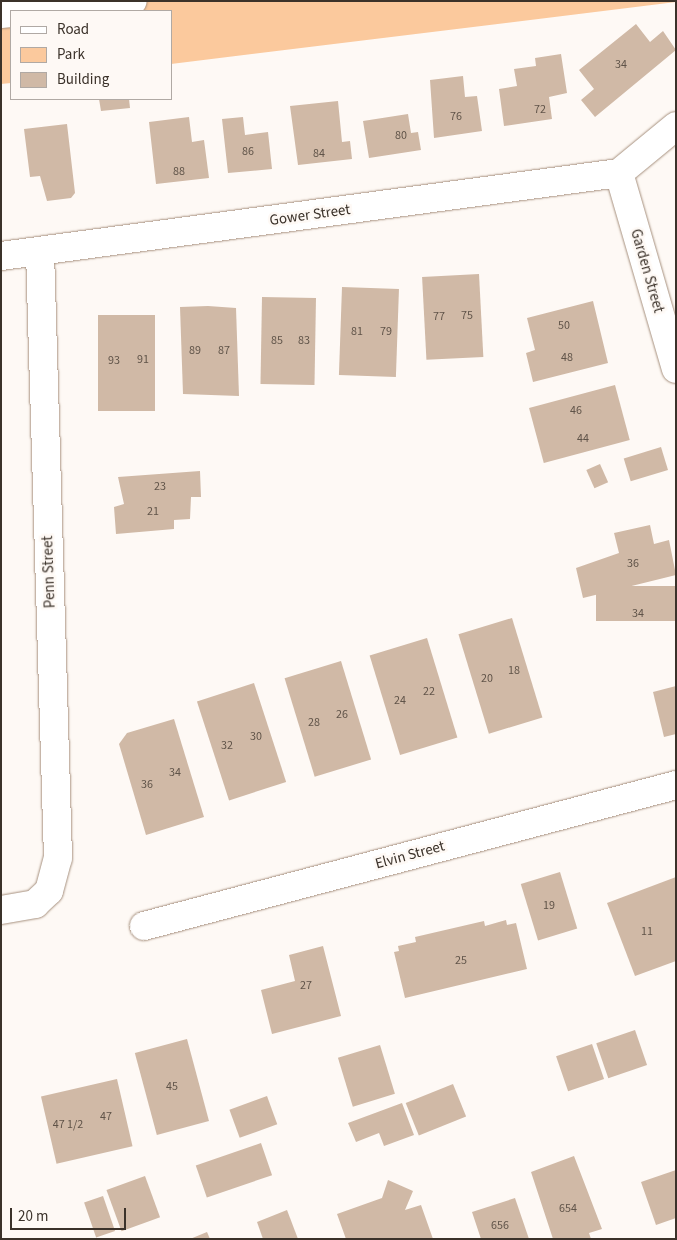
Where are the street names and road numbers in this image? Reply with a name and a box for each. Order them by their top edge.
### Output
street label: Gower Street [269,200,351,230]
street label: Garden Street [626,227,668,315]
street label: Penn Street [39,535,59,609]
street label: Elvin Street [373,837,447,873]

